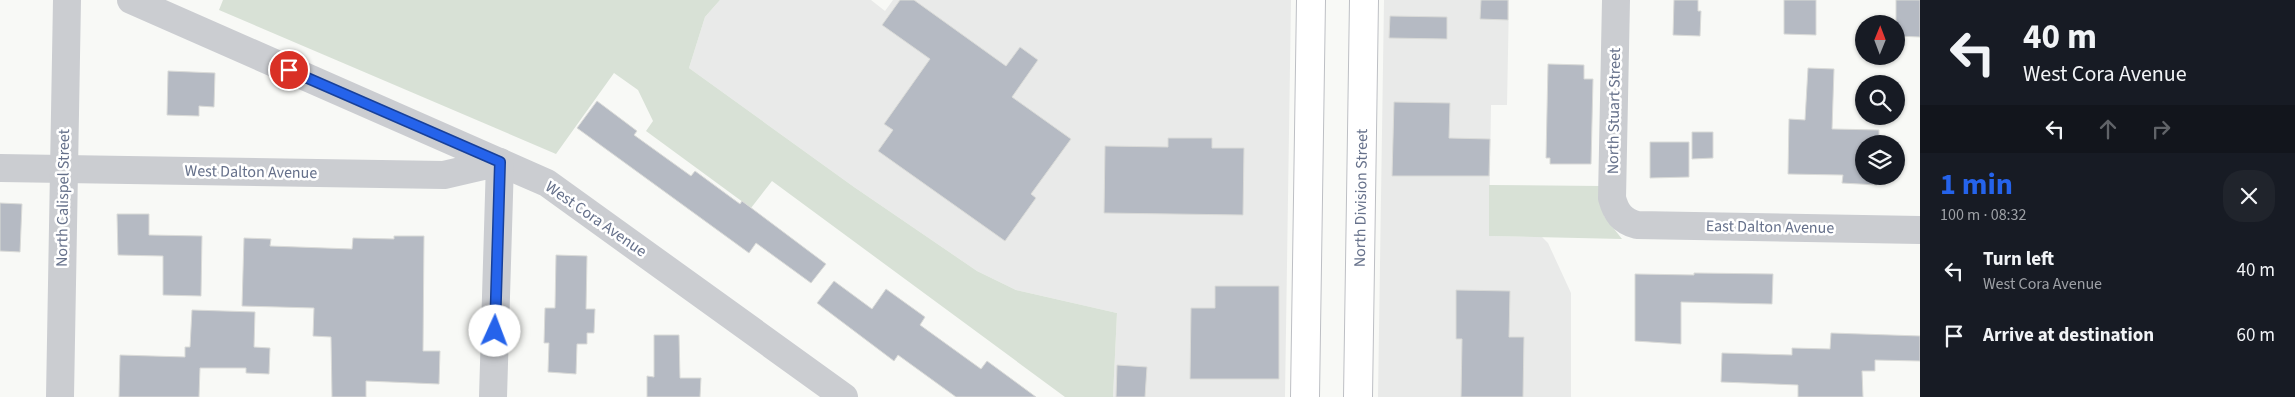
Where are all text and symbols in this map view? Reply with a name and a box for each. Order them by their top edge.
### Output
text: 40 m [2023,12,2097,62]
north arrow [1855,15,1905,65]
map controls [1855,15,1905,185]
icon: left [1940,20,2005,85]
street label: North Stuart Street [1602,47,1626,174]
pin [268,49,310,91]
icon: arrive [275,56,303,84]
text: West Cora Avenue [2023,58,2187,90]
button: search [1855,75,1905,125]
icon: left [2041,115,2069,143]
icon: ahead [2094,115,2122,143]
icon: right [2147,115,2175,143]
street label: North Calispel Street [51,128,75,267]
street label: North Division Street [1349,128,1373,267]
button: layers [1855,135,1905,185]
street label: West Dalton Avenue [185,160,318,184]
text: 1 min [1940,163,2013,206]
button: close [2223,170,2275,222]
street label: West Cora Avenue [541,176,651,262]
text: 100 m · 08:32 [1940,204,2027,226]
street label: East Dalton Avenue [1706,215,1835,239]
text: Turn left [1983,246,2054,273]
icon: left [1940,257,1968,285]
text: 40 m [2237,257,2275,284]
text: West Cora Avenue [1983,273,2102,295]
position arrow [468,304,520,356]
icon: arrive [1940,322,1968,350]
text: Arrive at destination [1983,322,2154,349]
text: 60 m [2237,322,2275,349]

